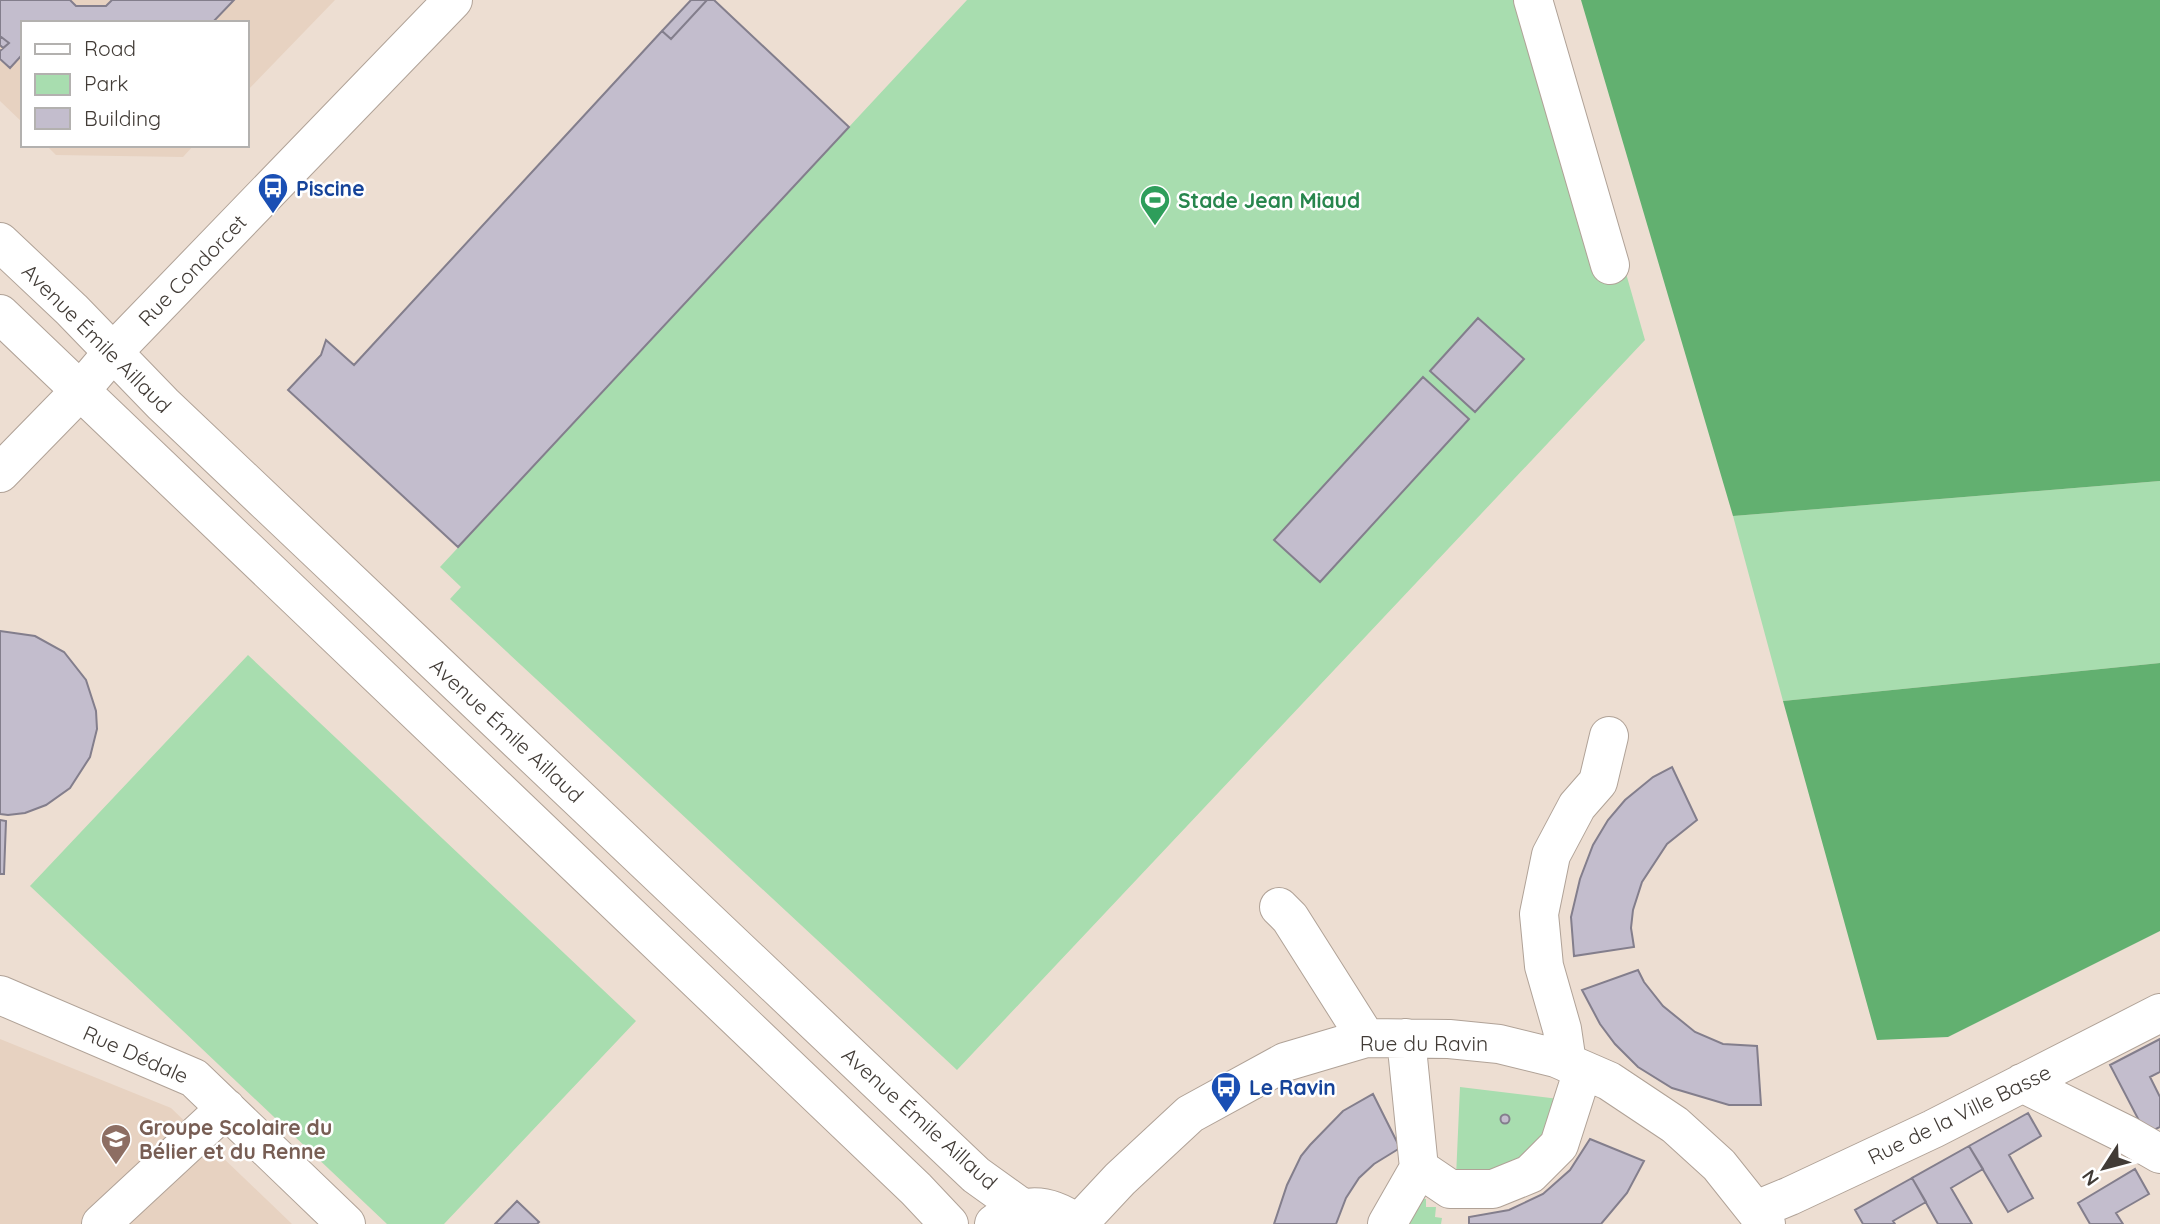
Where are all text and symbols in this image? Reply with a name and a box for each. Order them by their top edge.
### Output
legend [21,21,248,147]
text: Road [84,35,136,61]
text: Park [84,70,128,96]
text: Building [84,105,161,131]
bus stop icon: Piscine [256,171,290,215]
place label: Piscine [296,175,365,201]
sports icon: Stade Jean Miaud [1138,183,1172,227]
place label: Stade Jean Miaud [1178,187,1360,213]
street label: Rue Condorcet [132,209,252,331]
street label: Avenue Émile Aillaud [17,258,177,418]
street label: Avenue Émile Aillaud [425,652,589,808]
street label: Rue Dédale [79,1019,193,1089]
street label: Rue du Ravin [1360,1030,1488,1056]
street label: Avenue Émile Aillaud [837,1041,1003,1195]
street label: Rue de la Ville Basse [1863,1058,2055,1170]
bus stop icon: Le Ravin [1209,1070,1243,1114]
place label: Le Ravin [1249,1074,1336,1100]
place label: Groupe Scolaire du Bélier et du Renne [139,1114,332,1164]
school or university icon: Groupe Scolaire du Bélier et du Renne [99,1122,133,1166]
north arrow [2069,1133,2139,1203]
text: N [2076,1165,2104,1191]

